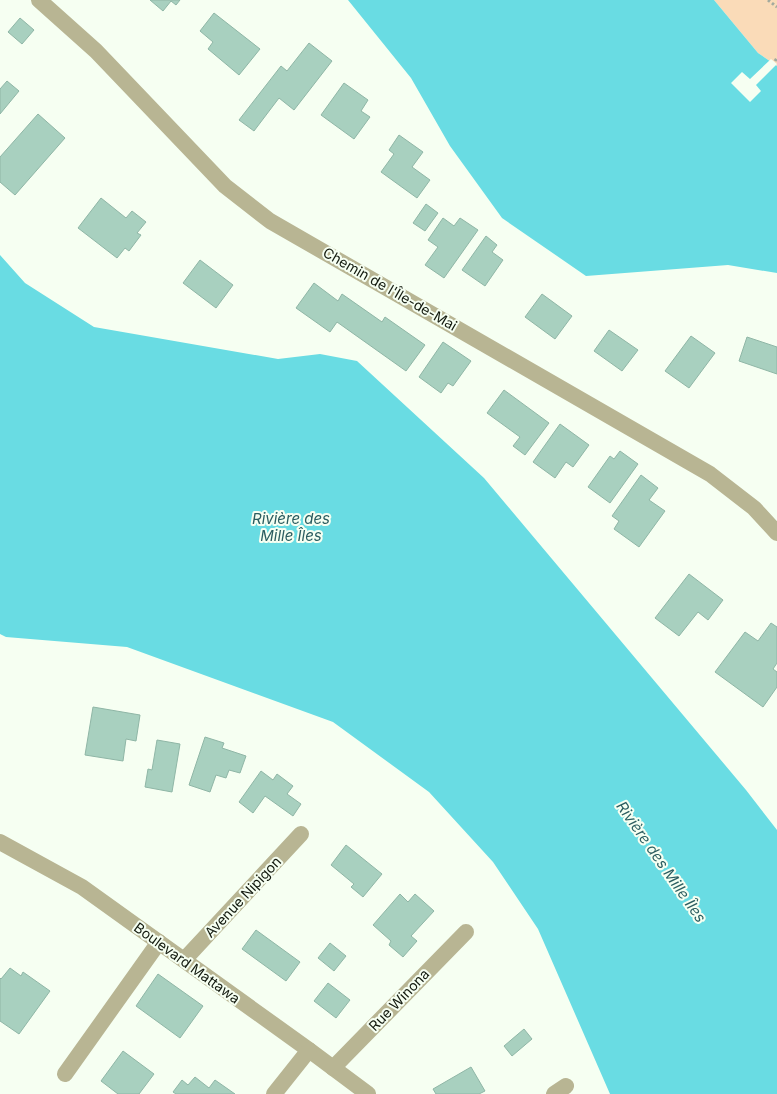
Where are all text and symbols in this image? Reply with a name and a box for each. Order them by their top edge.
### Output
street label: Chemin de l'Île-de-Mai [320,243,460,334]
water label: Rivière des Mille Îles [252,509,330,545]
water label: Rivière des Mille Îles [612,797,710,926]
street label: Avenue Nipigon [201,853,284,941]
street label: Boulevard Mattawa [131,918,244,1007]
street label: Rue Winona [365,965,432,1034]

